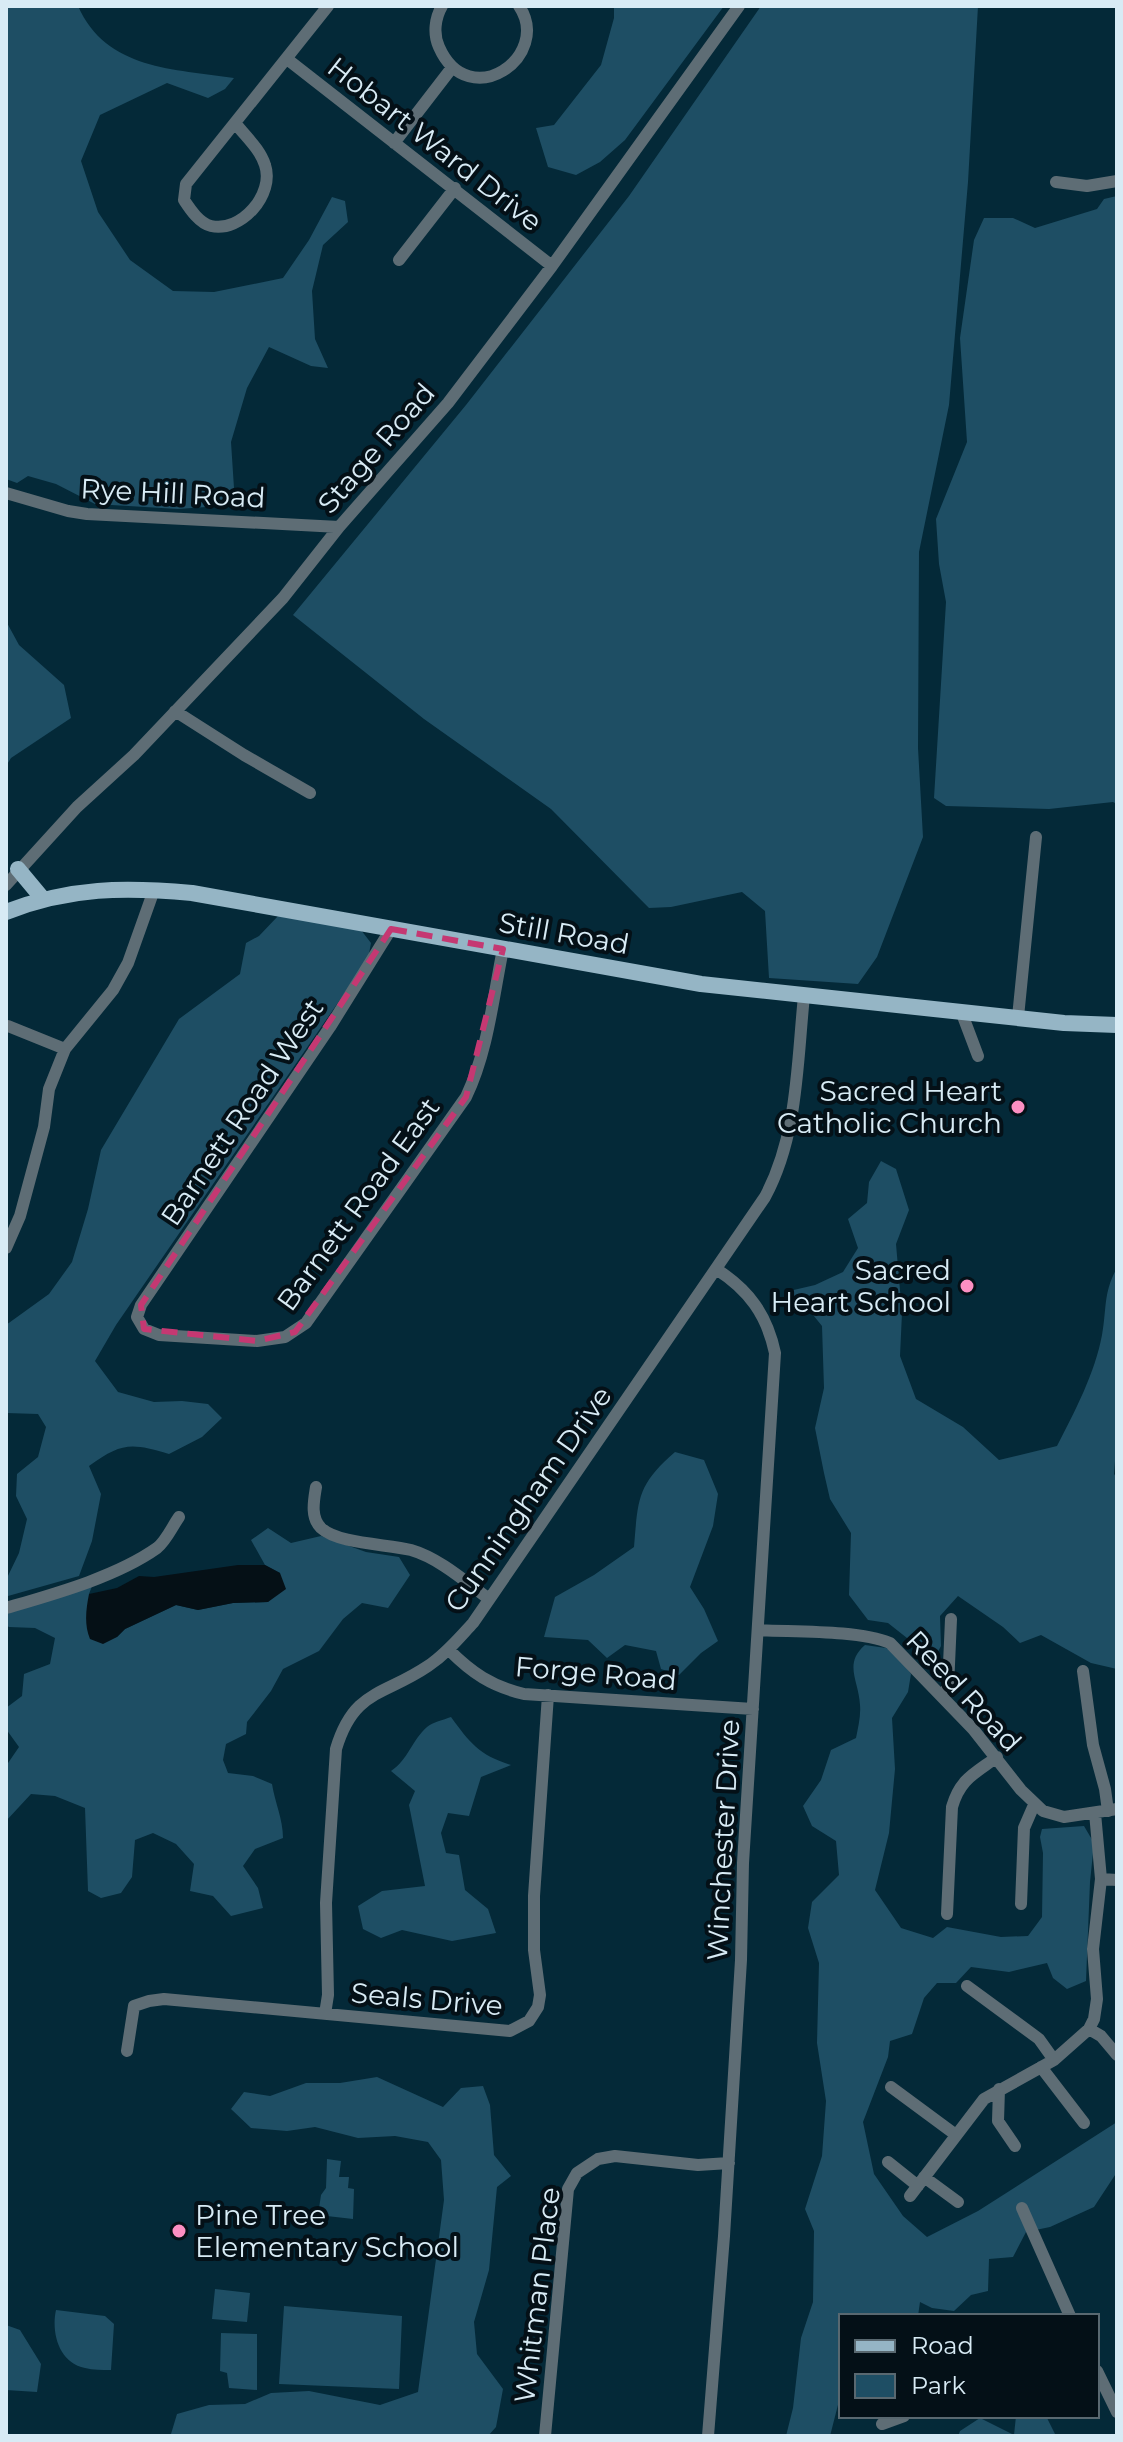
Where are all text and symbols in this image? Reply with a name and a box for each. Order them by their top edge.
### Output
street label: Hobart Ward Drive [321,50,549,238]
street label: Stage Road [310,376,442,520]
street label: Rye Hill Road [80,471,266,515]
street label: Still Road [496,905,632,961]
street label: Barnett Road West [153,992,331,1232]
place label: Sacred Heart Catholic Church [777,1074,1002,1140]
street label: Barnett Road East [269,1091,447,1317]
marker: Sacred Heart Catholic Church [1009,1098,1027,1116]
place label: Sacred Heart School [771,1253,951,1319]
marker: Sacred Heart School [958,1277,976,1295]
street label: Cunningham Drive [437,1380,619,1618]
street label: Reed Road [899,1623,1029,1759]
street label: Forge Road [514,1649,678,1697]
street label: Winchester Drive [700,1718,746,1962]
street label: Seals Drive [350,1975,504,2023]
street label: Whitman Place [507,2185,567,2405]
place label: Pine Tree Elementary School [195,2198,459,2264]
marker: Pine Tree Elementary School [170,2222,188,2240]
legend [839,2314,1099,2418]
text: Road [911,2331,974,2360]
text: Park [911,2371,966,2400]

